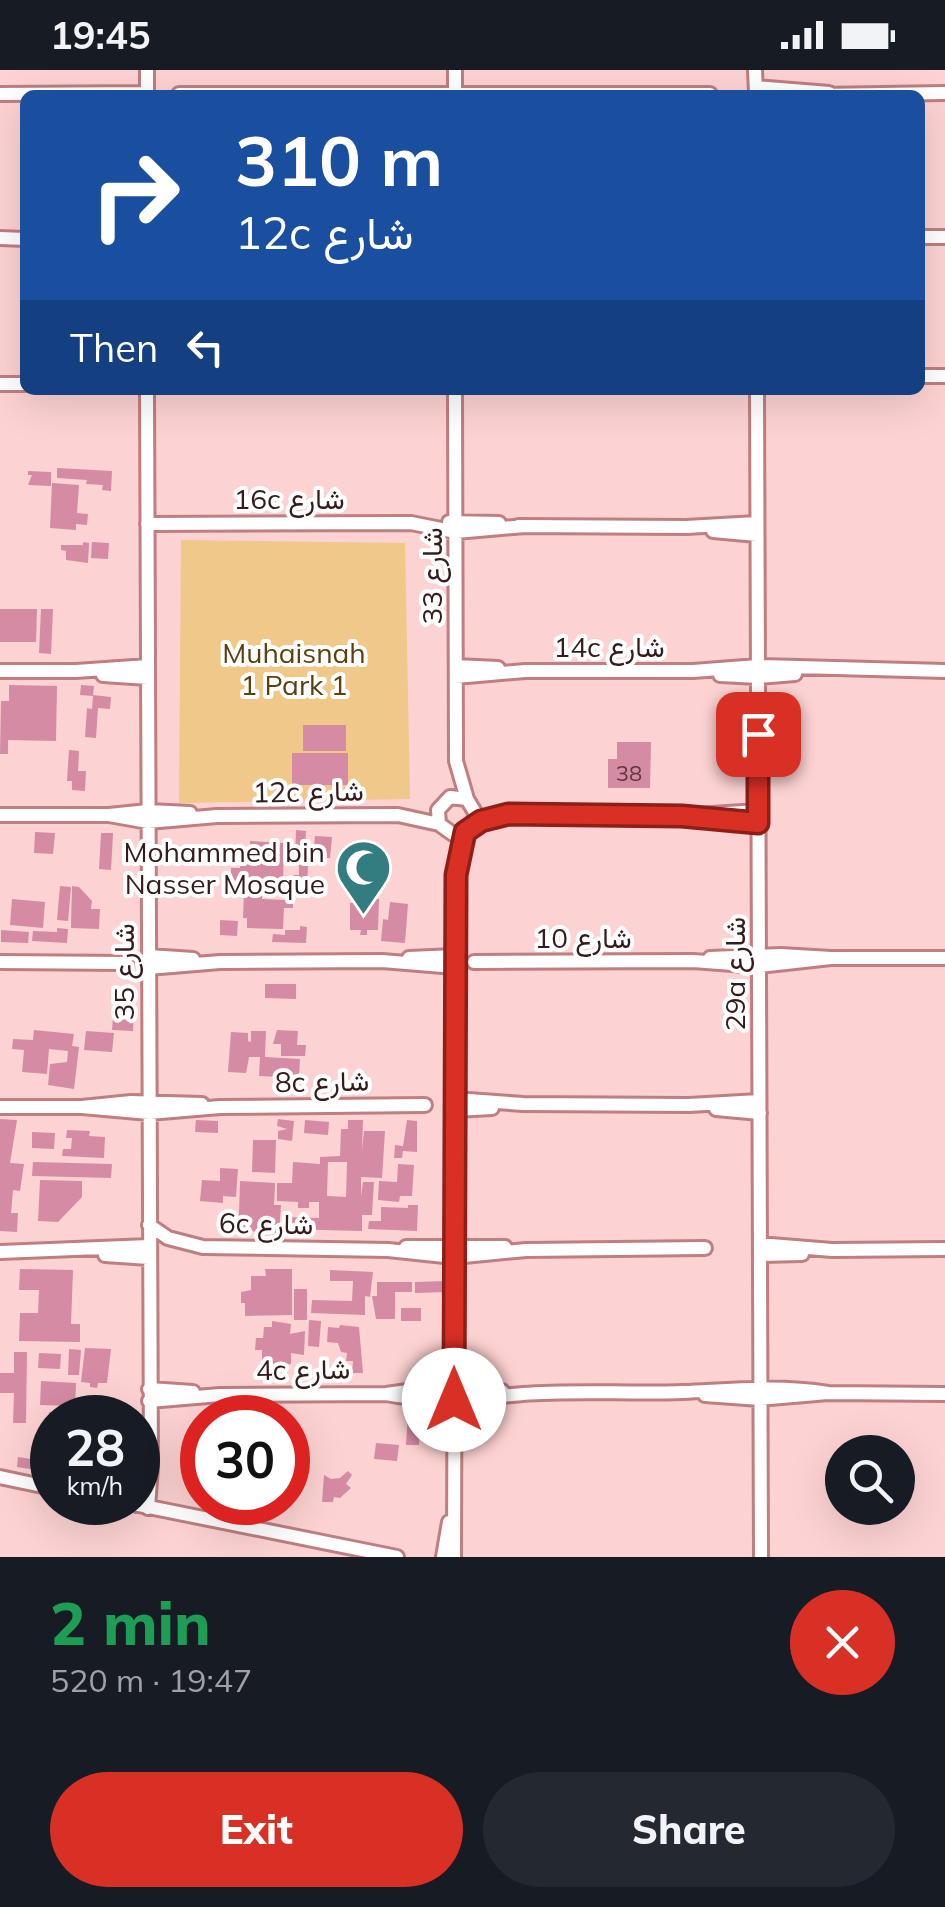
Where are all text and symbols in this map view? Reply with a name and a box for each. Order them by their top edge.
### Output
text: 19:45 [50,11,151,59]
text: 310 m [235,116,443,204]
icon: right [70,130,200,260]
text: 12c شارع [235,204,414,260]
icon: left [178,320,233,375]
text: Then [70,324,158,372]
street label: 16c شارع [233,481,345,518]
street label: شارع 33 [414,527,451,625]
street label: 14c شارع [553,629,665,666]
park label: Muhaisnah 1 Park 1 [222,635,366,702]
pin [716,692,801,777]
icon: arrive [731,707,786,762]
house number: 38 [616,759,642,787]
street label: 12c شارع [252,773,364,811]
place label: Mohammed bin Nasser Mosque [123,834,325,901]
mosque icon: Mohammed bin Nasser Mosque [334,837,394,916]
street label: 29a شارع [717,917,754,1031]
street label: شارع 10 [534,920,632,957]
street label: شارع 35 [106,923,143,1021]
street label: 8c شارع [275,1063,369,1101]
street label: 6c شارع [219,1205,313,1243]
position arrow [402,1348,506,1452]
street label: 4c شارع [256,1351,350,1389]
speed limit sign: 30 [180,1395,310,1525]
text: 28 [65,1416,125,1479]
map controls [825,1435,915,1525]
button: search [825,1435,915,1525]
text: km/h [67,1470,123,1501]
text: 2 min [50,1585,211,1660]
button: close [790,1590,895,1695]
text: 520 m · 19:47 [50,1660,252,1700]
button: Exit [50,1772,463,1887]
button: Share [483,1772,895,1887]

